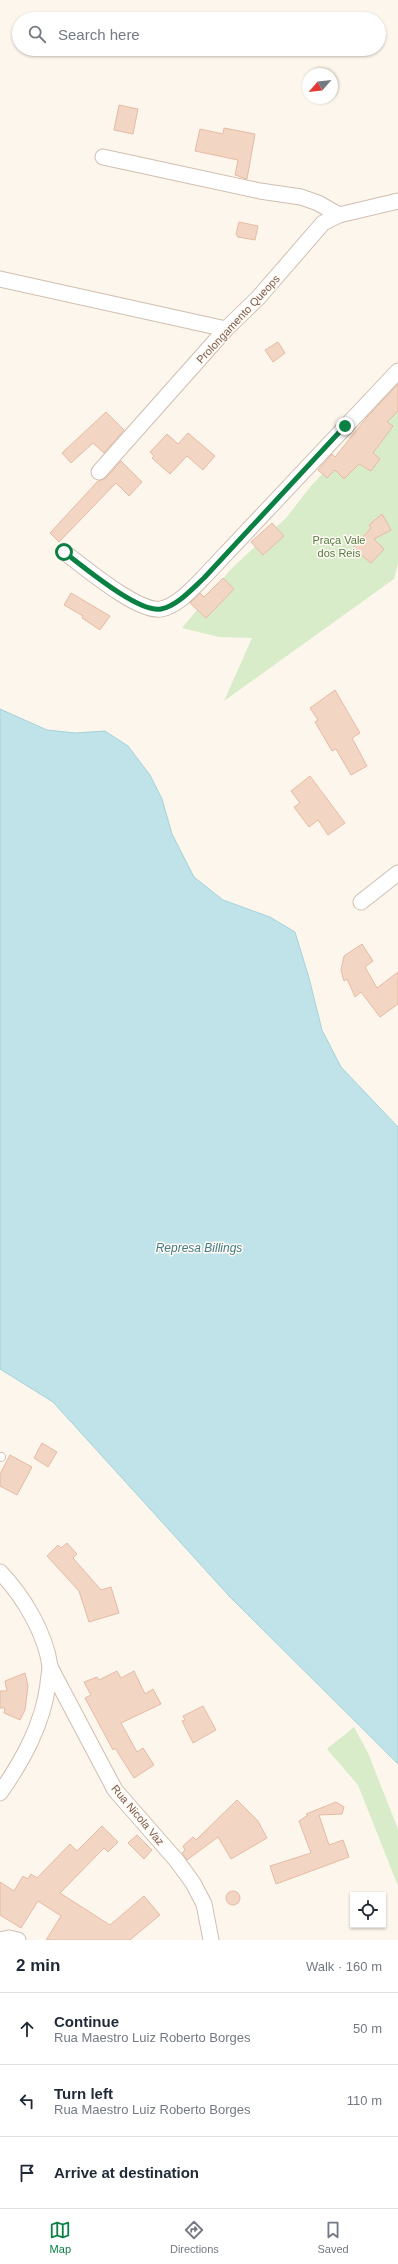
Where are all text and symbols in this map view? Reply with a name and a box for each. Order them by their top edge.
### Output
search box [12,12,386,56]
icon: search [26,23,48,45]
text: Search here [58,26,140,43]
north arrow [302,68,338,104]
street label: Prolongamento Queops [194,272,282,366]
route end [336,417,354,435]
park label: Praça Vale dos Reis [313,534,366,559]
route start [55,543,73,561]
water label: Represa Billings [156,1241,242,1255]
street label: Rua Nicola Vaz [109,1782,167,1848]
map controls [350,1892,386,1928]
button: locate [350,1892,386,1928]
text: 2 min [16,1956,60,1975]
text: Walk · 160 m [306,1959,382,1974]
text: Continue [54,2013,119,2030]
icon: ahead [16,2018,38,2040]
text: 50 m [353,2021,382,2036]
text: Rua Maestro Luiz Roberto Borges [54,2030,251,2045]
text: Turn left [54,2085,113,2102]
icon: left [16,2090,38,2112]
text: 110 m [347,2093,382,2108]
text: Rua Maestro Luiz Roberto Borges [54,2102,251,2117]
icon: arrive [16,2162,38,2184]
text: Arrive at destination [54,2164,199,2181]
tab: Map [49,2219,71,2255]
tab: Directions [170,2219,219,2255]
tab: Saved [317,2219,349,2255]

